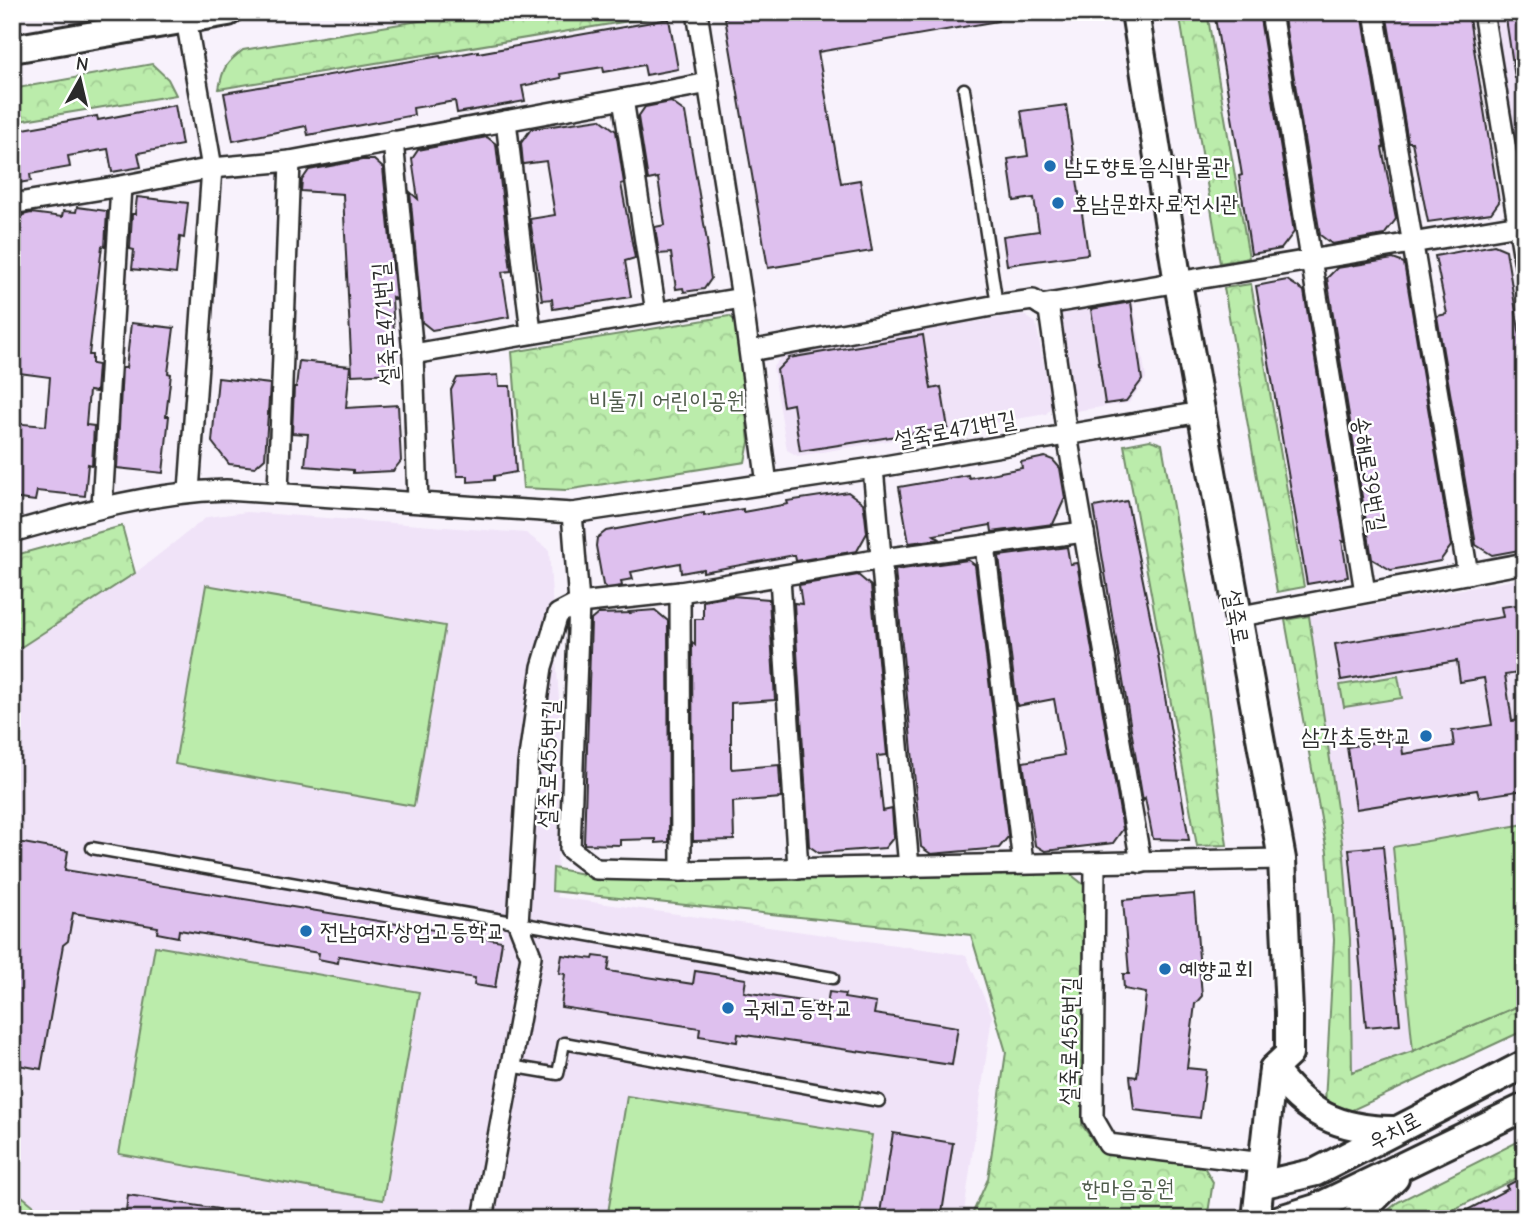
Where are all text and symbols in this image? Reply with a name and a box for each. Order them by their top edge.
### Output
north arrow [46,46,116,116]
text: N [75,52,90,76]
place label: 남도향토음식박물관 [1064,153,1231,180]
marker: 남도향토음식박물관 [1042,158,1058,174]
place label: 호남문화자료전시관 [1072,190,1239,217]
marker: 호남문화자료전시관 [1050,195,1066,211]
street label: 설죽로471번길 [367,261,402,387]
park label: 비둘기 어린이공원 [589,387,745,414]
street label: 설죽로471번길 [892,405,1018,454]
street label: 송해로39번길 [1347,414,1392,534]
street label: 설죽로 [1218,587,1255,647]
street label: 설죽로455번길 [533,699,564,829]
place label: 삼각초등학교 [1301,723,1412,750]
marker: 삼각초등학교 [1418,728,1434,744]
place label: 전남여자상업고등학교 [320,918,505,945]
marker: 전남여자상업고등학교 [298,923,314,939]
place label: 예향교회 [1179,956,1253,983]
marker: 예향교회 [1157,961,1173,977]
street label: 설죽로455번길 [1055,976,1084,1106]
place label: 국제고등학교 [742,995,853,1022]
marker: 국제고등학교 [720,1000,736,1016]
street label: 우치로 [1363,1105,1425,1155]
park label: 한마음공원 [1082,1175,1174,1202]

